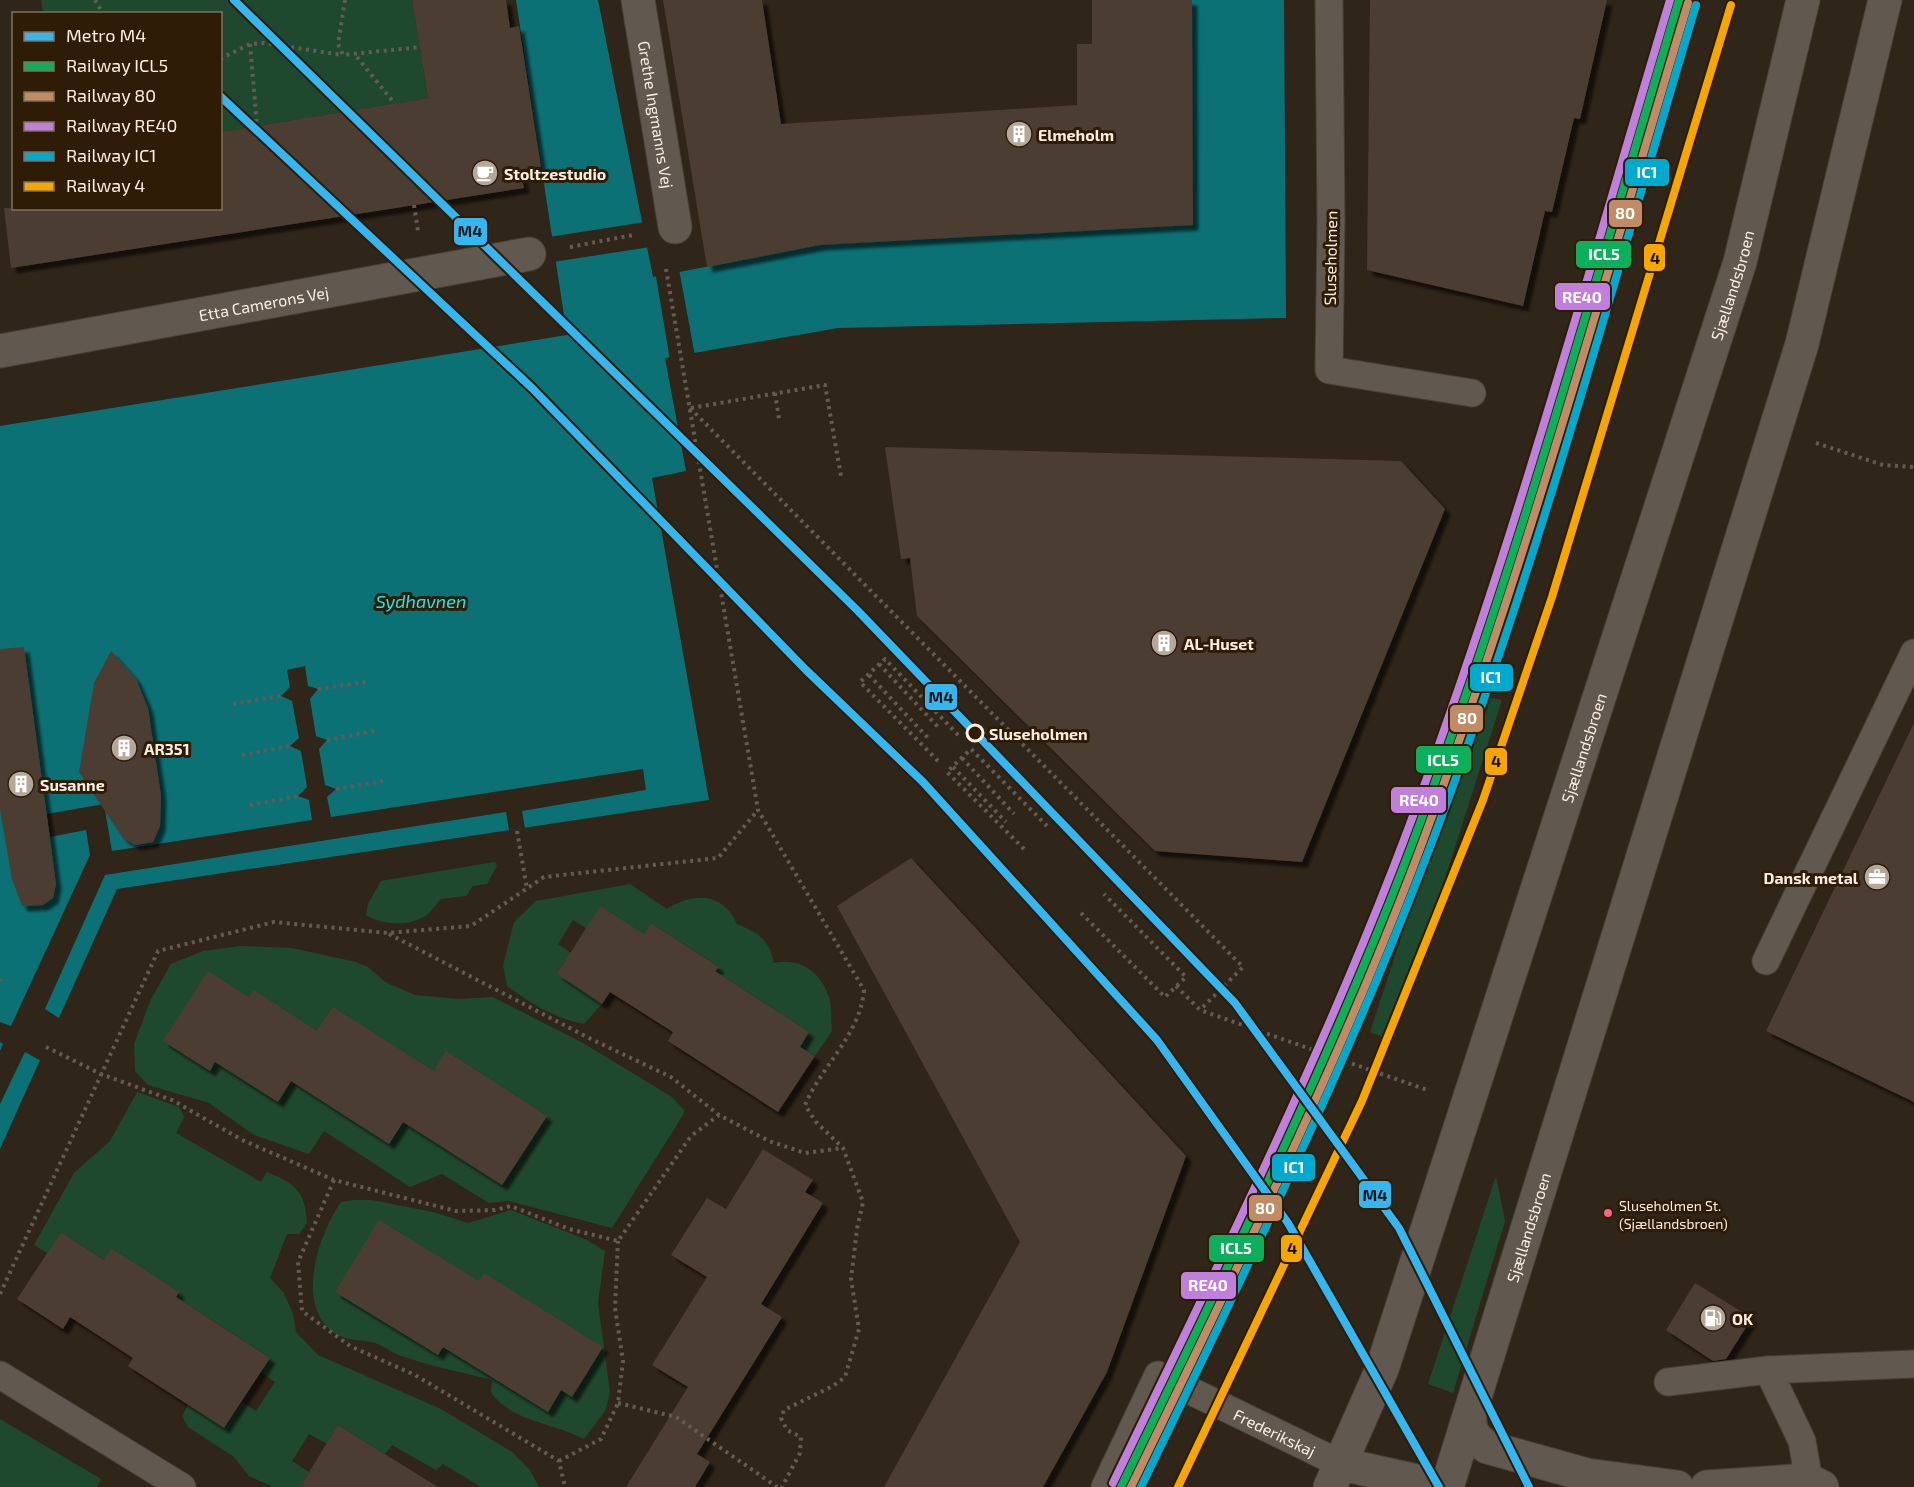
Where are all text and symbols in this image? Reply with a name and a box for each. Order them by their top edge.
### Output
legend [12,12,222,210]
text: Metro M4 [66,24,146,46]
street label: Grethe Ingmanns Vej [635,39,678,190]
text: Railway ICL5 [66,54,168,76]
text: Railway 80 [66,84,156,106]
text: Railway RE40 [66,114,177,136]
building icon: Elmeholm [1004,119,1034,149]
place label: Elmeholm [1038,125,1114,144]
text: Railway IC1 [66,144,157,166]
cafe icon: Stoltzestudio [470,158,500,188]
line badge: IC1 [1624,158,1670,187]
text: IC1 [1637,162,1658,181]
place label: Stoltzestudio [504,164,606,183]
text: Railway 4 [66,174,145,196]
line badge: 80 [1608,199,1643,228]
text: 80 [1615,203,1635,222]
street label: Sluseholmen [1320,211,1340,305]
line badge: M4 [453,217,488,246]
text: M4 [458,221,482,240]
street label: Sjællandsbroen [1706,228,1757,342]
line badge: ICL5 [1575,240,1632,269]
line badge: 4 [1643,243,1666,272]
text: ICL5 [1588,244,1620,263]
text: 4 [1650,248,1660,267]
street label: Etta Camerons Vej [197,281,330,324]
line badge: RE40 [1554,282,1611,311]
text: RE40 [1562,287,1602,306]
water label: Sydhavnen [376,590,466,612]
building icon: AL-Huset [1149,628,1179,658]
place label: AL-Huset [1184,634,1254,653]
line badge: IC1 [1469,663,1514,692]
text: IC1 [1481,667,1502,686]
line badge: M4 [924,683,958,711]
text: M4 [929,687,953,706]
street label: Sjællandsbroen [1556,690,1610,805]
line badge: 80 [1449,704,1484,733]
text: 80 [1457,708,1477,727]
marker: Sluseholmen [966,724,984,742]
place label: Sluseholmen [989,724,1088,743]
building icon: AR351 [109,733,139,763]
place label: AR351 [144,739,190,758]
line badge: ICL5 [1415,745,1472,774]
line badge: 4 [1484,747,1508,776]
text: ICL5 [1427,750,1459,769]
text: 4 [1491,751,1501,770]
building icon: Susanne [6,769,36,799]
place label: Susanne [40,775,105,794]
line badge: RE40 [1390,786,1447,814]
text: RE40 [1399,790,1439,809]
office icon: Dansk metal [1862,862,1892,892]
place label: Dansk metal [1763,868,1859,887]
line badge: IC1 [1271,1153,1316,1182]
text: IC1 [1284,1157,1305,1176]
street label: Sjællandsbroen [1502,1170,1554,1285]
line badge: M4 [1358,1180,1392,1209]
text: M4 [1363,1185,1387,1204]
line badge: 80 [1248,1194,1283,1222]
place label: Sluseholmen St. (Sjællandsbroen) [1619,1197,1728,1232]
text: 80 [1255,1198,1275,1217]
marker: Sluseholmen St. (Sjællandsbroen) [1602,1207,1614,1219]
line badge: ICL5 [1208,1234,1265,1263]
line badge: 4 [1280,1234,1303,1263]
text: ICL5 [1220,1238,1252,1257]
text: 4 [1287,1238,1297,1257]
line badge: RE40 [1180,1271,1237,1300]
text: RE40 [1188,1275,1228,1294]
fuel station icon: OK [1698,1303,1728,1333]
place label: OK [1732,1309,1754,1328]
street label: Frederikskaj [1231,1404,1319,1461]

